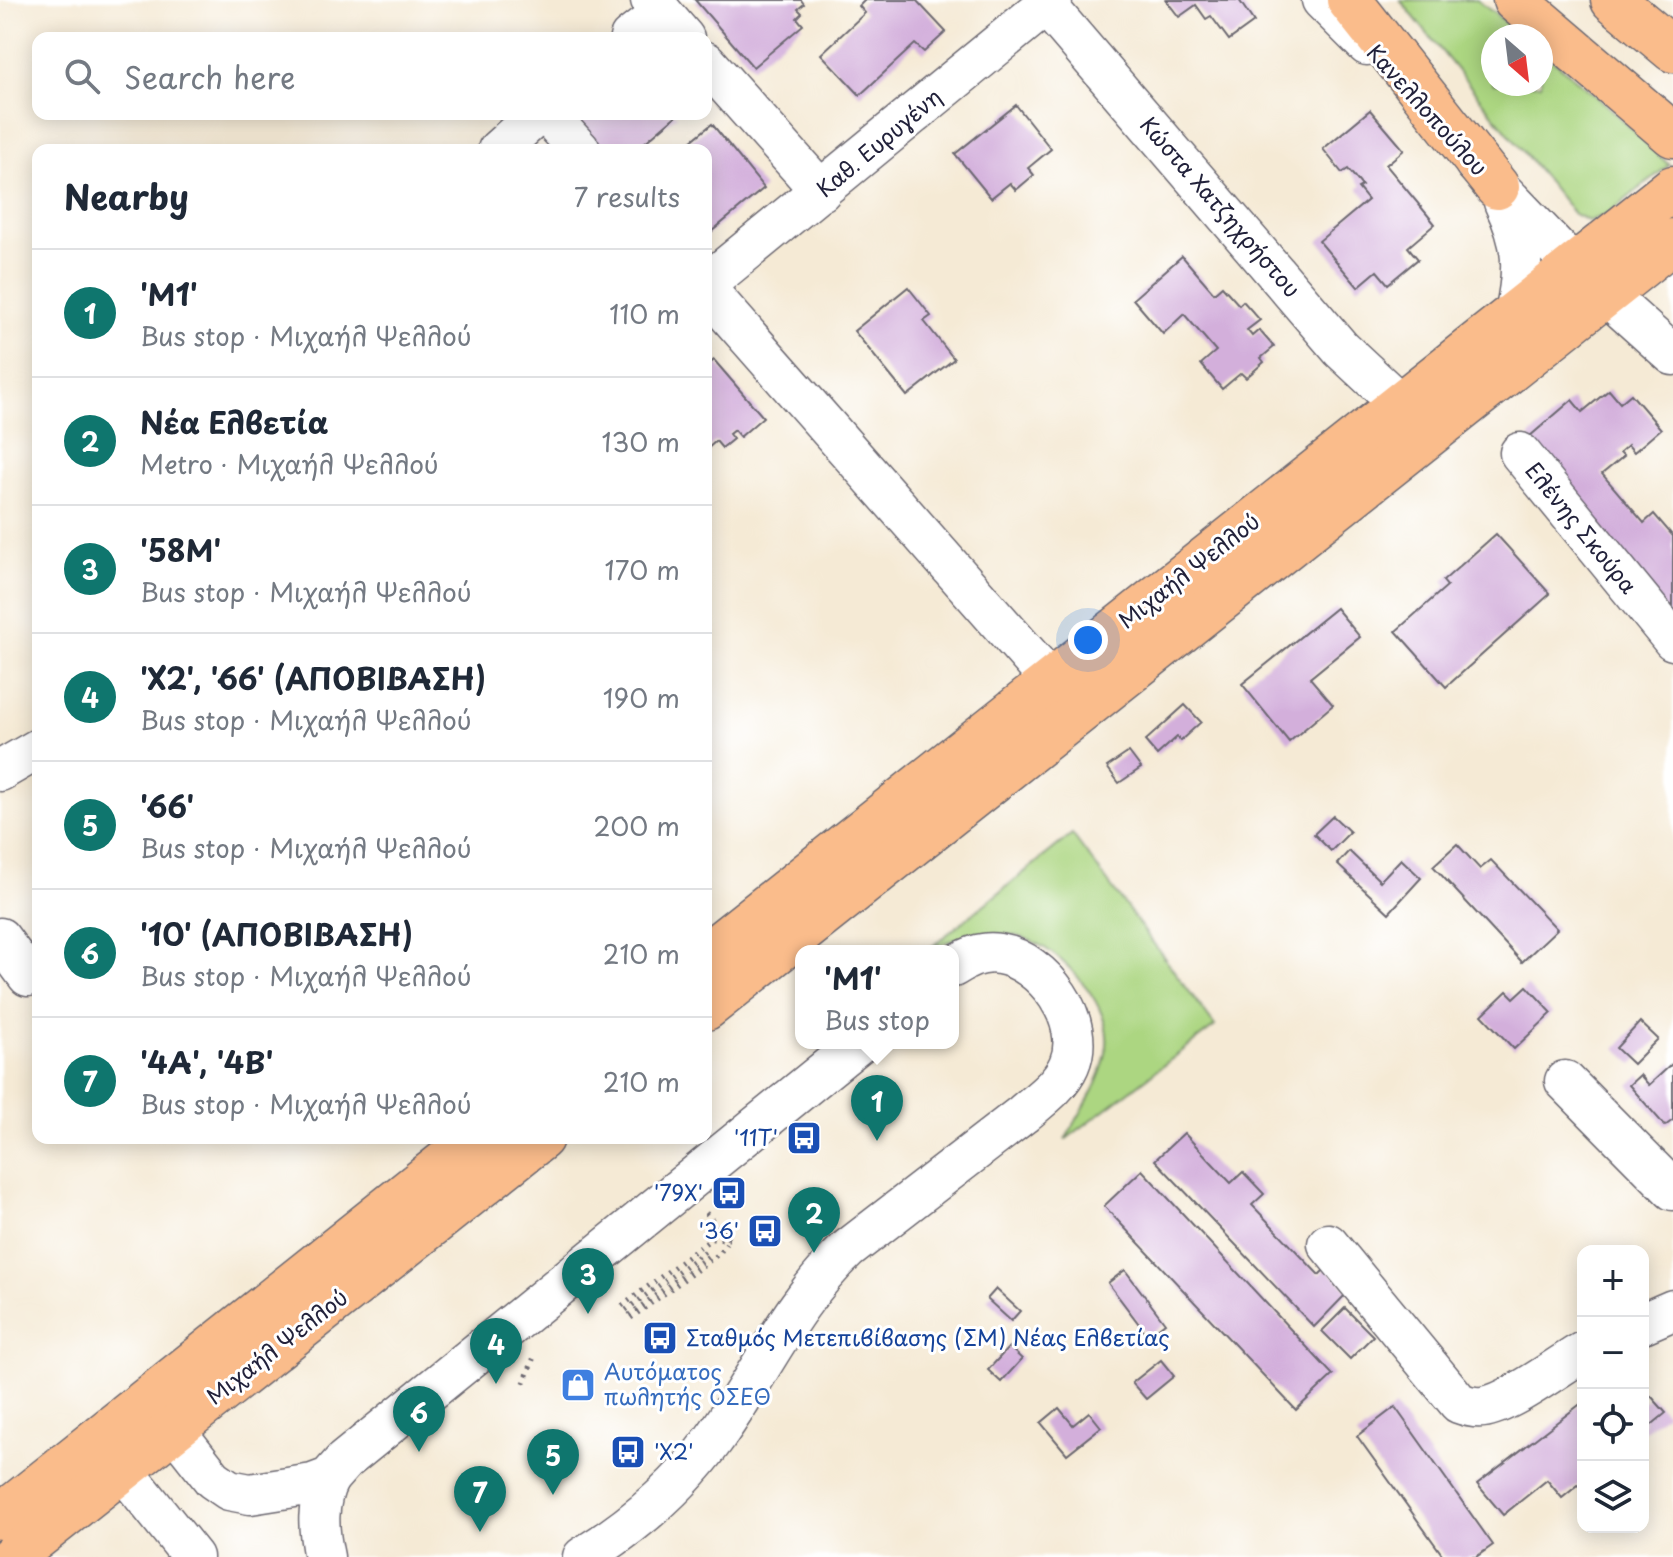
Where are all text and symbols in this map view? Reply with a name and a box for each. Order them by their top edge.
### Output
north arrow [1481,24,1553,96]
search box [32,32,712,120]
street label: Κανελλοπούλου [1360,36,1496,182]
icon: search [60,54,104,98]
text: Search here [124,54,296,99]
street label: Καθ. Ευρυγένη [808,80,948,204]
street label: Κώστα Χατζηχρήστου [1133,108,1309,304]
text: Nearby [64,170,189,222]
text: 7 results [574,177,680,216]
text: 'Μ1' [140,271,198,316]
text: 1 [84,294,96,333]
text: 110 m [609,294,680,333]
text: Bus stop · Μιχαήλ Ψελλού [140,316,472,355]
text: Νέα Ελβετία [140,399,328,444]
text: 2 [81,422,99,461]
text: 130 m [601,422,680,461]
text: Metro · Μιχαήλ Ψελλού [140,444,439,483]
street label: Ελένης Σκούρα [1519,454,1646,600]
street label: Μιχαήλ Ψελλού [1110,504,1266,636]
text: '58Μ' [140,527,221,572]
text: 3 [81,550,99,589]
text: 170 m [605,550,680,589]
text: Bus stop · Μιχαήλ Ψελλού [140,572,472,611]
your location [1068,620,1108,660]
text: 'Χ2', '66' (ΑΠΟΒΙΒΑΣΗ) [140,655,486,700]
text: 4 [81,678,99,717]
text: 190 m [603,678,680,717]
text: Bus stop · Μιχαήλ Ψελλού [140,700,472,739]
text: '66' [140,783,194,828]
text: 5 [82,806,98,845]
text: 200 m [593,806,680,845]
text: Bus stop · Μιχαήλ Ψελλού [140,828,472,867]
text: '10' (ΑΠΟΒΙΒΑΣΗ) [140,911,413,956]
text: 6 [81,934,99,973]
text: 210 m [603,934,680,973]
popup [795,945,959,1049]
text: 'Μ1' [824,955,882,1000]
text: Bus stop · Μιχαήλ Ψελλού [140,956,472,995]
text: Bus stop [824,1000,930,1039]
text: '4Α', '4Β' [140,1039,273,1084]
text: 7 [83,1062,97,1101]
text: 210 m [603,1062,680,1101]
pin: 1 [851,1075,903,1141]
text: Bus stop · Μιχαήλ Ψελλού [140,1084,472,1123]
bus stop icon: '11Τ' [785,1119,823,1157]
place label: '11Τ' [734,1120,778,1153]
bus stop icon: '79Χ' [710,1174,748,1212]
place label: '79Χ' [654,1175,703,1208]
pin: 2 [788,1187,840,1253]
bus stop icon: '36' [746,1212,784,1250]
place label: '36' [698,1213,739,1246]
map controls [1577,1245,1649,1533]
button: + [1577,1245,1649,1317]
pin: 3 [562,1248,614,1314]
street label: Μιχαήλ Ψελλού [198,1280,354,1412]
button: − [1577,1317,1649,1389]
pin: 4 [470,1318,522,1384]
bus stop icon: Σταθμός Μετεπιβίβασης (ΣΜ) Νέας Ελβετίας [641,1319,679,1357]
place label: Σταθμός Μετεπιβίβασης (ΣΜ) Νέας Ελβετίας [686,1320,1170,1353]
place label: Αυτόματος πωλητής ΟΣΕΘ [604,1354,771,1412]
shop icon: Αυτόματος πωλητής ΟΣΕΘ [559,1366,597,1404]
pin: 6 [393,1386,445,1452]
button: locate [1577,1389,1649,1461]
pin: 5 [527,1429,579,1495]
bus stop icon: 'Χ2' [609,1433,647,1471]
place label: 'Χ2' [654,1434,693,1467]
button: layers [1577,1461,1649,1533]
pin: 7 [454,1466,506,1532]

